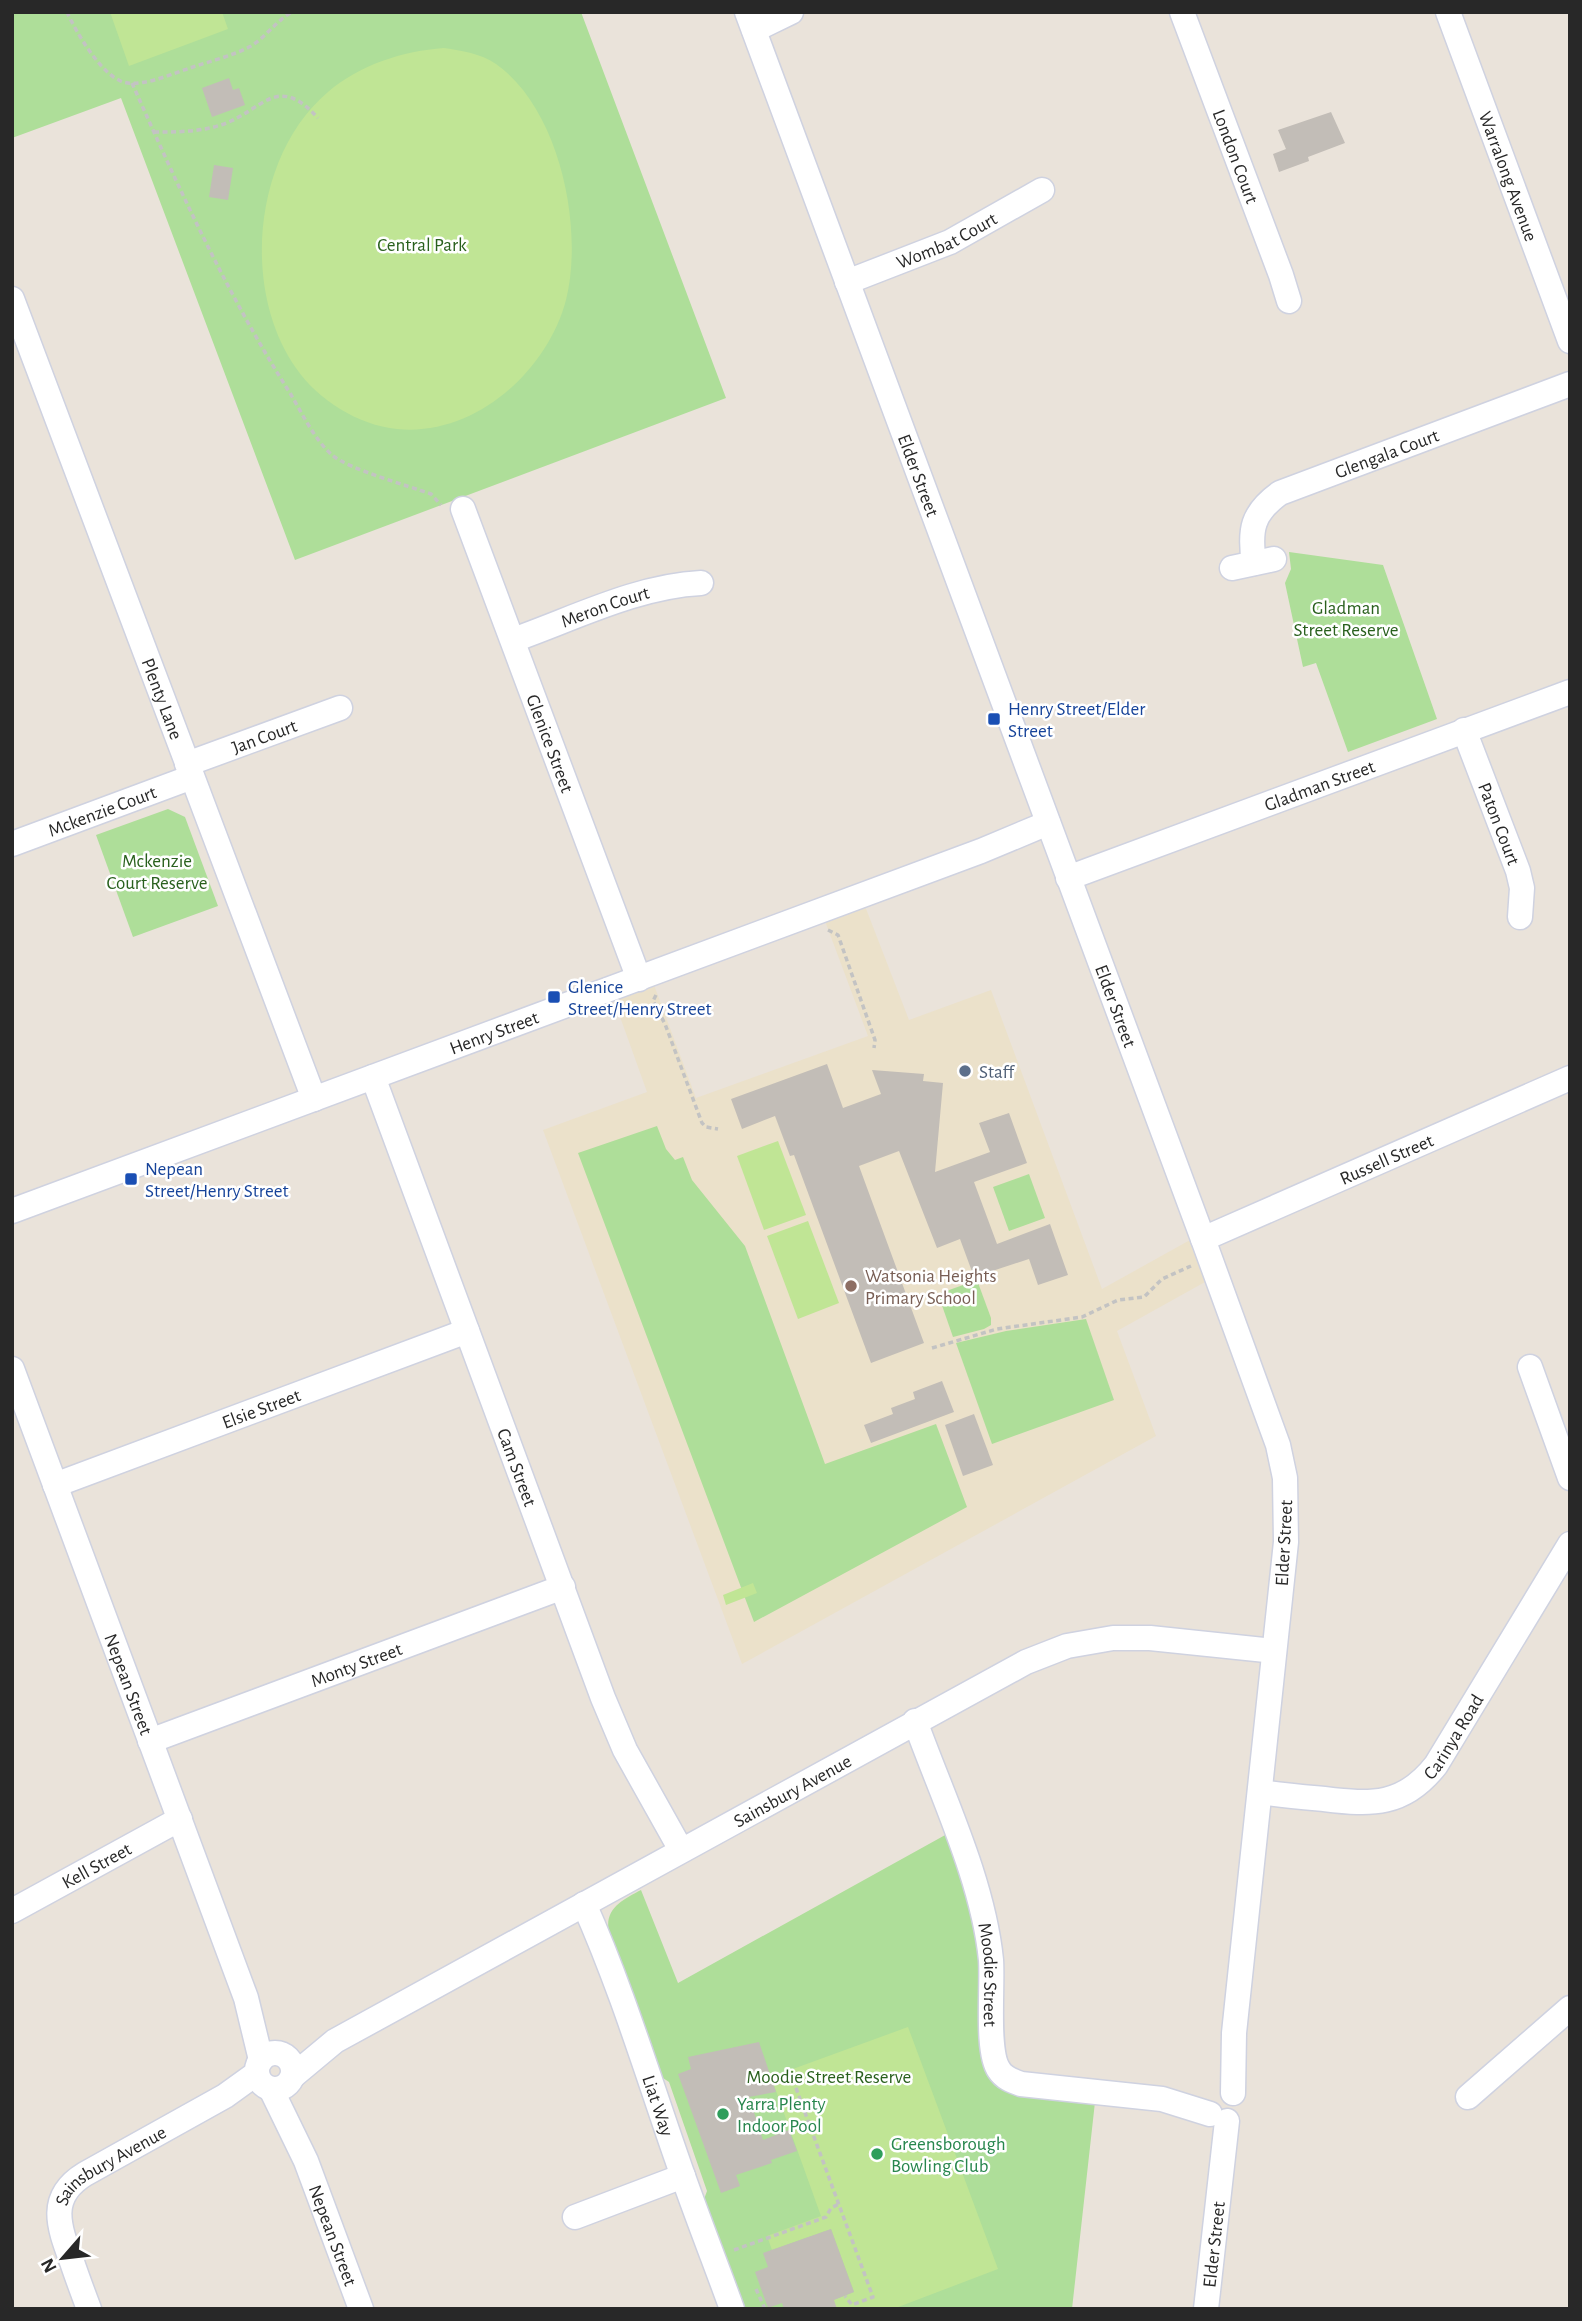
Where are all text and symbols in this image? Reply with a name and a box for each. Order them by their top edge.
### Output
street label: London Court [1209,107,1261,206]
street label: Warralong Avenue [1475,109,1540,244]
street label: Wombat Court [894,209,1001,273]
park label: Central Park [377,236,467,255]
street label: Glengala Court [1332,426,1442,483]
street label: Elder Street [894,432,942,519]
street label: Meron Court [559,584,651,632]
park label: Gladman Street Reserve [1293,599,1399,640]
street label: Plenty Lane [137,656,185,742]
street label: Glenice Street [522,692,576,795]
place label: Henry Street/Elder Street [1008,700,1145,741]
marker: Henry Street/Elder Street [986,711,1002,727]
street label: Jan Court [229,717,300,758]
street label: Gladman Street [1262,757,1378,815]
street label: Paton Court [1474,780,1523,868]
street label: Mckenzie Court [46,783,159,841]
park label: Mckenzie Court Reserve [107,852,207,893]
street label: Elder Street [1091,962,1139,1050]
place label: Glenice Street/Henry Street [568,978,712,1019]
marker: Glenice Street/Henry Street [546,989,562,1005]
street label: Henry Street [447,1008,541,1059]
marker: Staff [957,1063,973,1079]
place label: Staff [979,1063,1015,1082]
street label: Russell Street [1337,1131,1436,1189]
place label: Nepean Street/Henry Street [145,1160,289,1201]
marker: Nepean Street/Henry Street [123,1171,139,1187]
place label: Watsonia Heights Primary School [865,1267,996,1308]
marker: Watsonia Heights Primary School [843,1278,859,1294]
street label: Elsie Street [220,1386,303,1433]
street label: Cam Street [493,1426,539,1509]
street label: Elder Street [1273,1499,1296,1587]
street label: Nepean Street [100,1631,155,1737]
street label: Monty Street [309,1640,405,1691]
street label: Carinya Road [1420,1691,1488,1784]
street label: Sainsbury Avenue [731,1752,855,1831]
street label: Kell Street [59,1840,135,1893]
street label: Moodie Street [974,1921,999,2027]
park label: Moodie Street Reserve [747,2068,911,2087]
street label: Liat Way [638,2073,676,2139]
place label: Yarra Plenty Indoor Pool [737,2095,826,2136]
marker: Yarra Plenty Indoor Pool [715,2106,731,2122]
street label: Sainsbury Avenue [53,2123,170,2208]
place label: Greensborough Bowling Club [891,2135,1006,2176]
marker: Greensborough Bowling Club [869,2146,885,2162]
street label: Nepean Street [305,2182,359,2289]
street label: Elder Street [1200,2201,1229,2289]
north arrow [28,2223,98,2293]
text: N [38,2255,61,2276]

